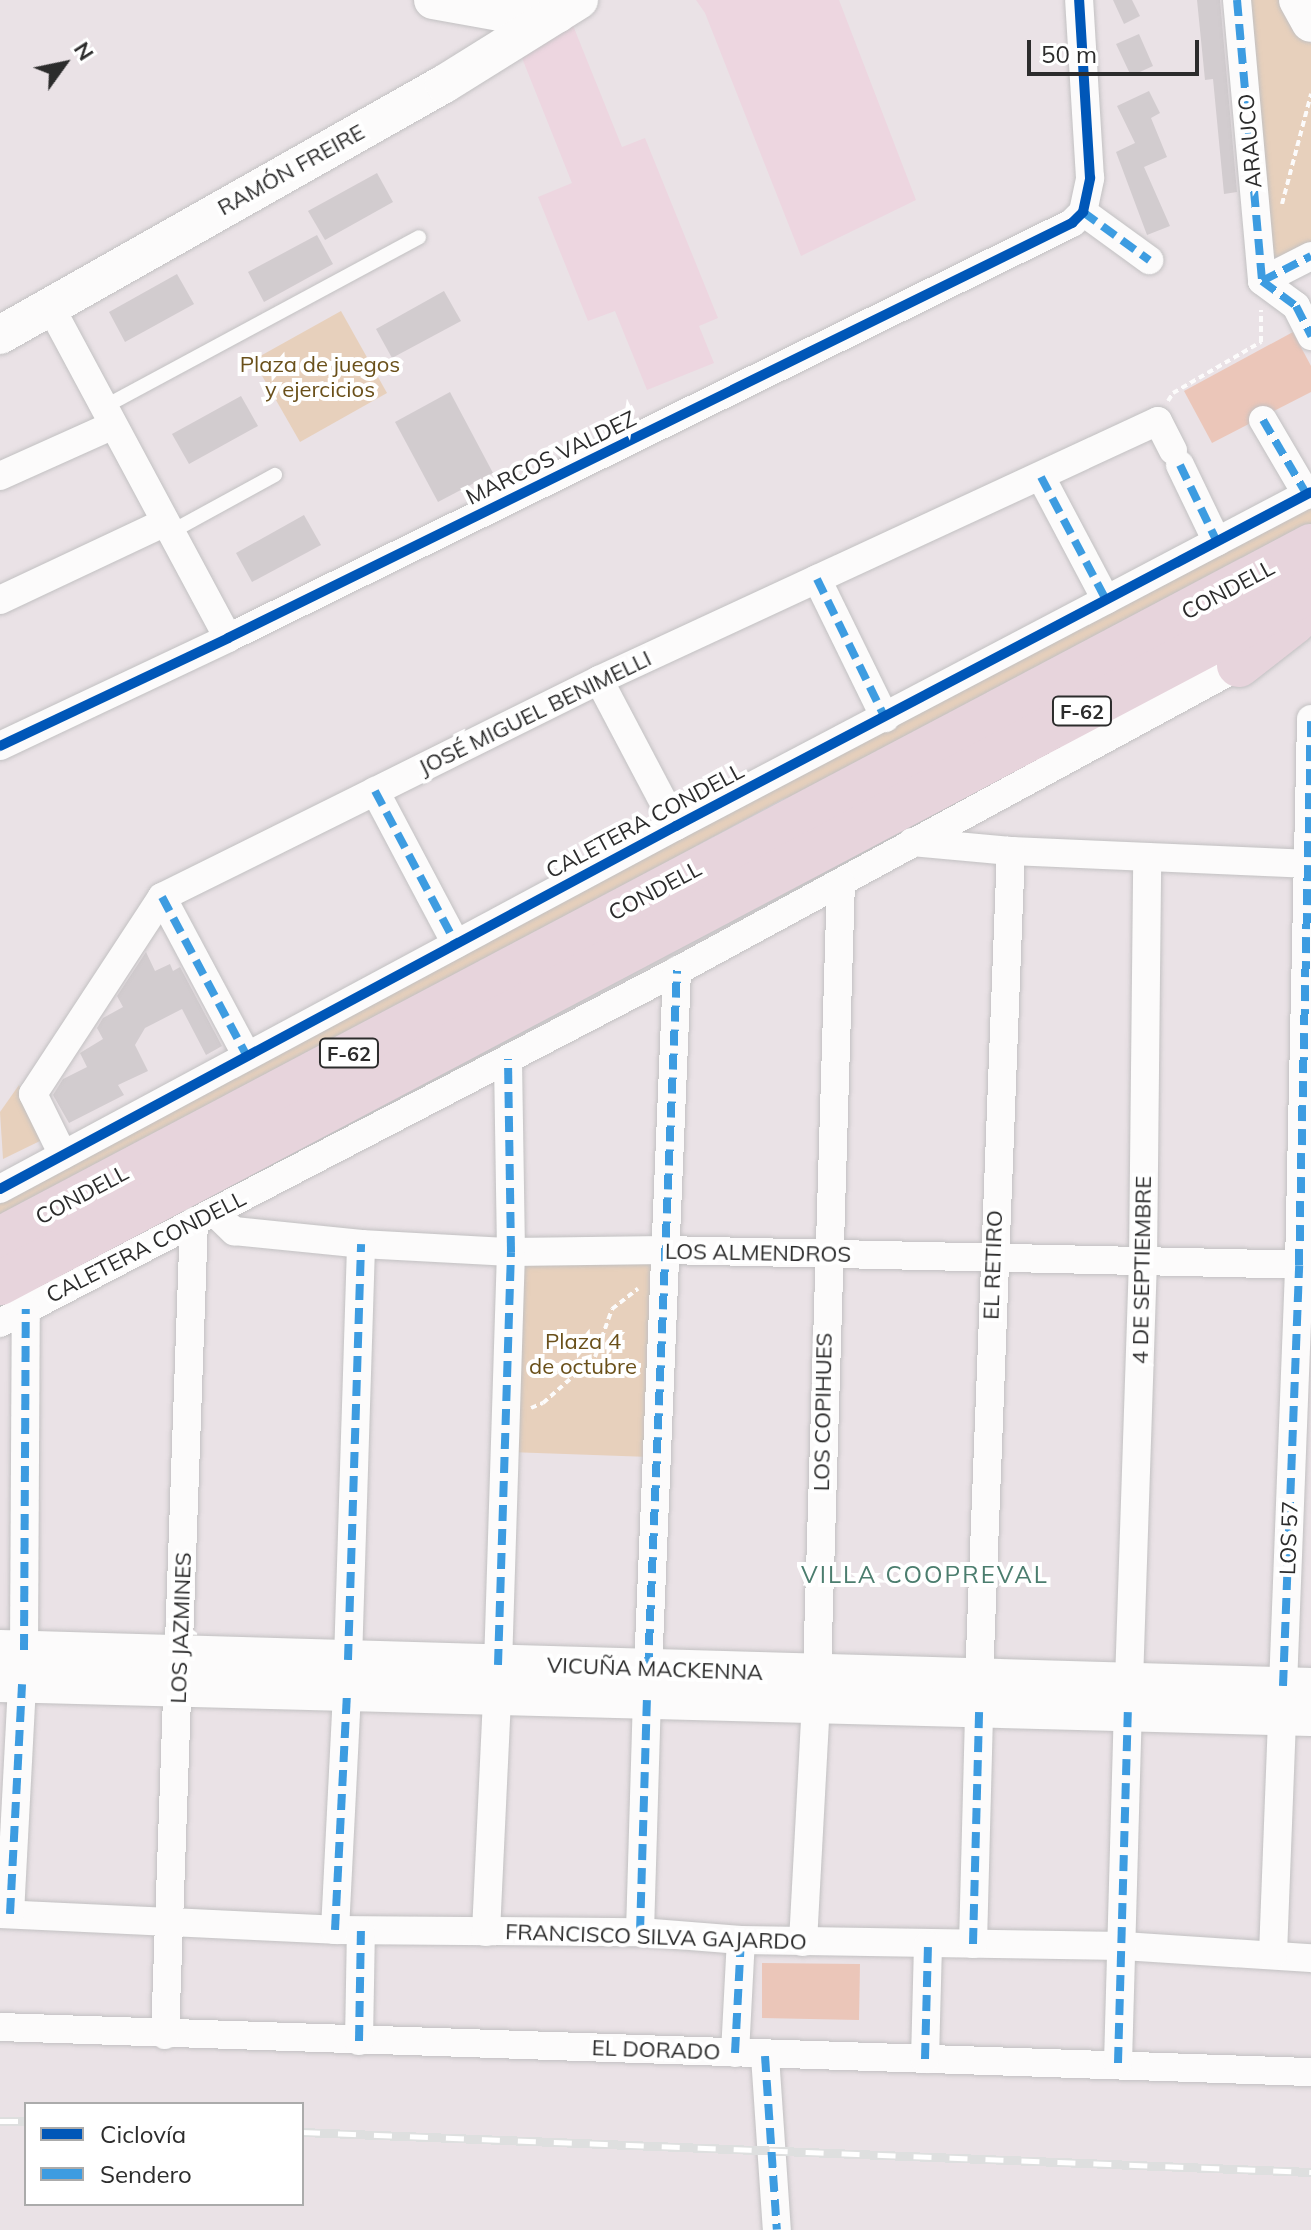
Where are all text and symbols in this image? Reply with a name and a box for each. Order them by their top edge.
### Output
north arrow [24,24,104,104]
scale bar [1031,24,1203,74]
text: N [68,36,100,66]
text: 50 m [1041,39,1097,69]
street label: ARAUCO [1233,93,1267,189]
street label: RAMÓN FREIRE [213,119,369,221]
park label: Plaza de juegos y ejercicios [240,351,400,402]
street label: MARCOS VALDEZ [462,405,640,511]
street label: CONDELL [1177,555,1279,625]
street label: JOSÉ MIGUEL BENIMELLI [414,645,656,781]
road number: F-62 [1050,695,1114,727]
street label: CALETERA CONDELL [542,758,748,884]
street label: CONDELL [604,856,706,926]
road number: F-62 [317,1037,381,1069]
street label: CONDELL [31,1160,133,1230]
street label: 4 DE SEPTIEMBRE [1127,1176,1157,1364]
street label: CALETERA CONDELL [42,1185,250,1309]
street label: EL RETIRO [978,1210,1008,1320]
street label: LOS ALMENDROS [665,1238,851,1268]
park label: Plaza 4 de octubre [529,1328,637,1380]
street label: LOS COPIHUES [808,1333,838,1491]
street label: LOS 57 [1275,1501,1303,1575]
street label: LOS JAZMINES [165,1552,197,1704]
district label: VILLA COOPREVAL [801,1561,1049,1589]
street label: VICUÑA MACKENNA [546,1652,764,1686]
street label: FRANCISCO SILVA GAJARDO [505,1919,807,1955]
street label: EL DORADO [591,2035,721,2065]
legend [24,2102,304,2206]
text: Ciclovía [100,2119,186,2149]
text: Sendero [100,2159,192,2189]

